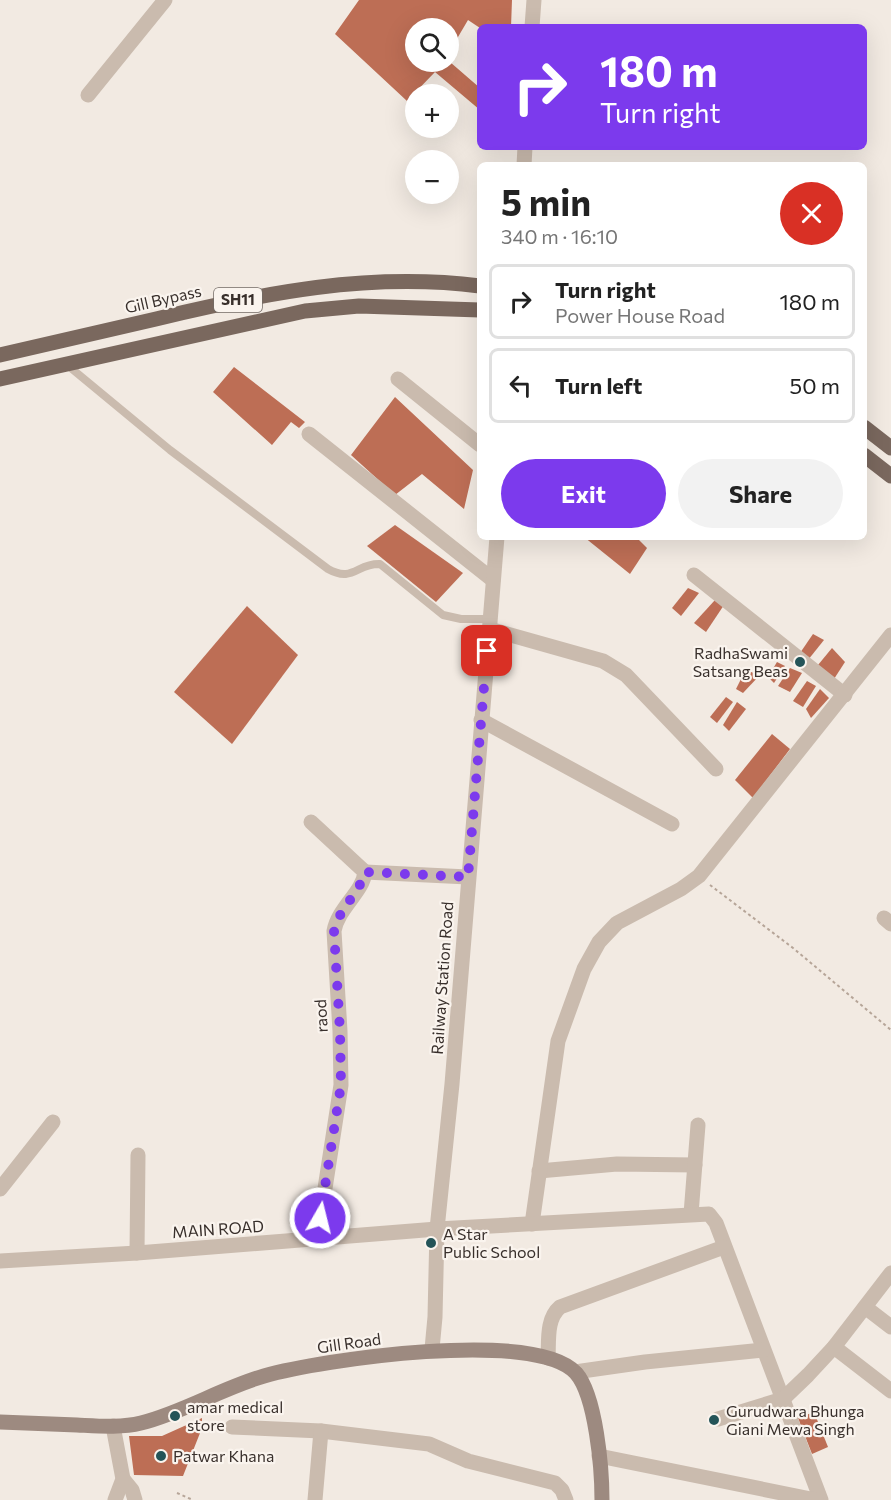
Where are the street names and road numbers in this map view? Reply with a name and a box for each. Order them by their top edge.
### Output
street label: Gill Bypass [123,280,203,317]
road number: SH11 [214,288,262,312]
street label: Railway Station Road [427,901,456,1055]
street label: raod [310,999,331,1033]
street label: MAIN ROAD [171,1216,264,1241]
street label: Gill Road [316,1329,382,1356]

